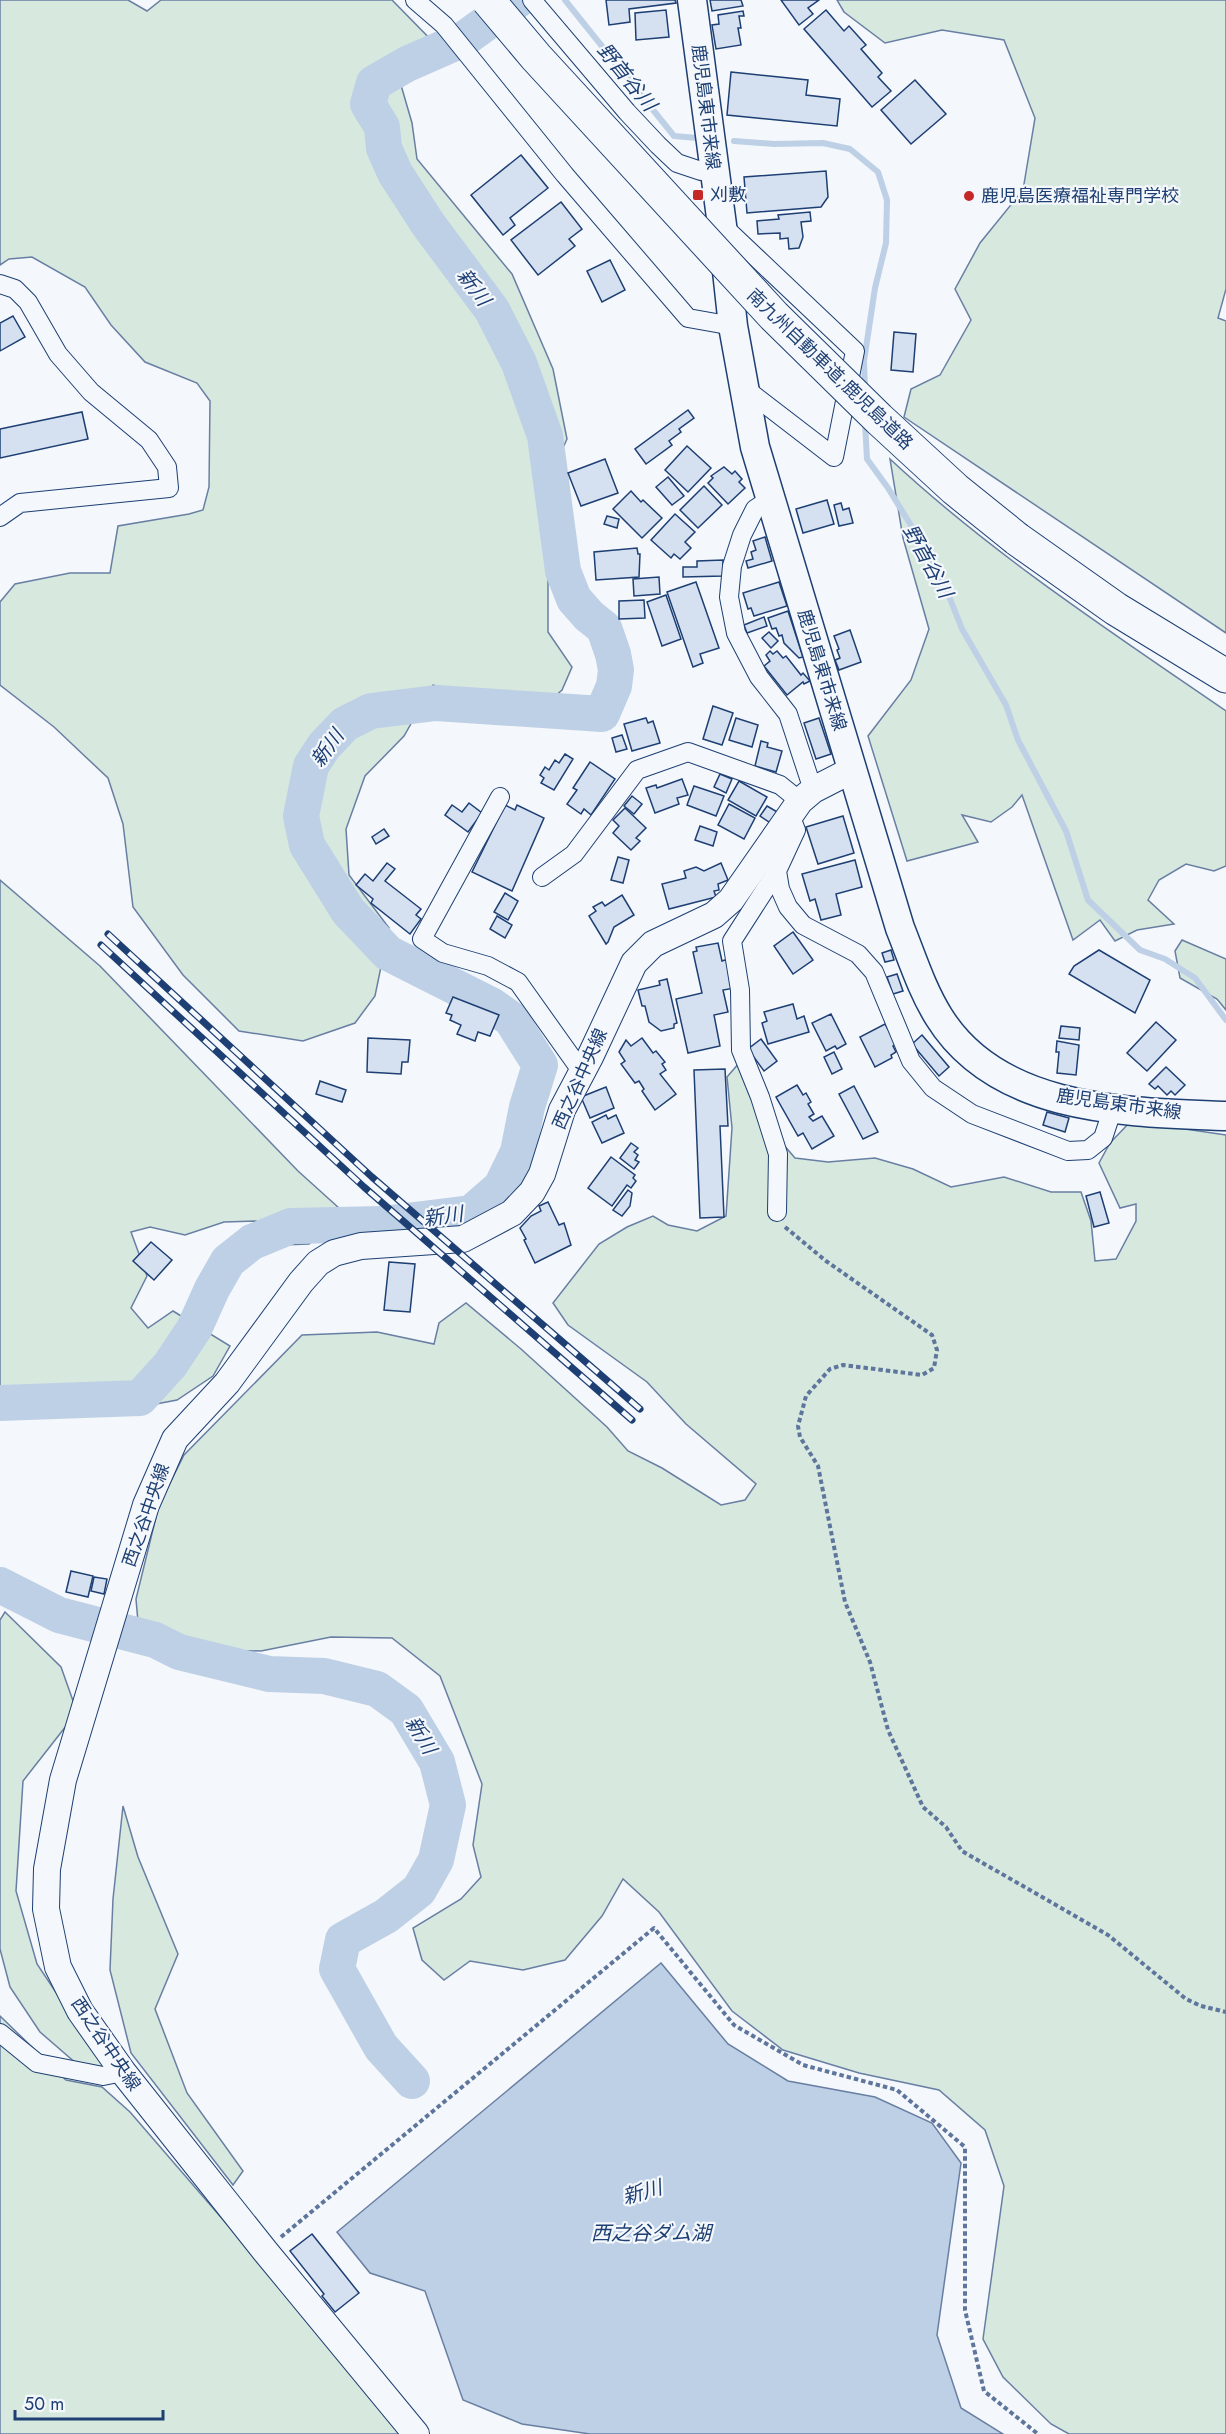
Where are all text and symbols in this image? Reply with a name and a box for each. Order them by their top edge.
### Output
water label: 野首谷川 [590,37,664,119]
street label: 鹿児島東市来線 [685,43,727,171]
place label: 刈敷 [710,182,746,208]
place label: 鹿児島医療福祉専門学校 [981,183,1179,209]
marker: 刈敷 [691,188,705,202]
marker: 鹿児島医療福祉専門学校 [962,189,976,203]
water label: 新川 [450,263,498,314]
street label: 南九州自動車道;鹿児島道路 [741,283,919,455]
water label: 野首谷川 [895,519,961,605]
street label: 鹿児島東市来線 [791,606,853,734]
water label: 新川 [304,722,352,773]
street label: 西之谷中央線 [546,1024,614,1134]
street label: 鹿児島東市来線 [1055,1082,1183,1126]
water label: 新川 [421,1199,467,1234]
street label: 西之谷中央線 [116,1460,176,1570]
water label: 新川 [398,1711,444,1762]
street label: 西之谷中央線 [65,1992,147,2096]
water label: 新川 [619,2172,667,2212]
water label: 西之谷ダム湖 [591,2219,714,2248]
scale bar [15,2383,164,2421]
text: 50 m [24,2391,64,2417]

